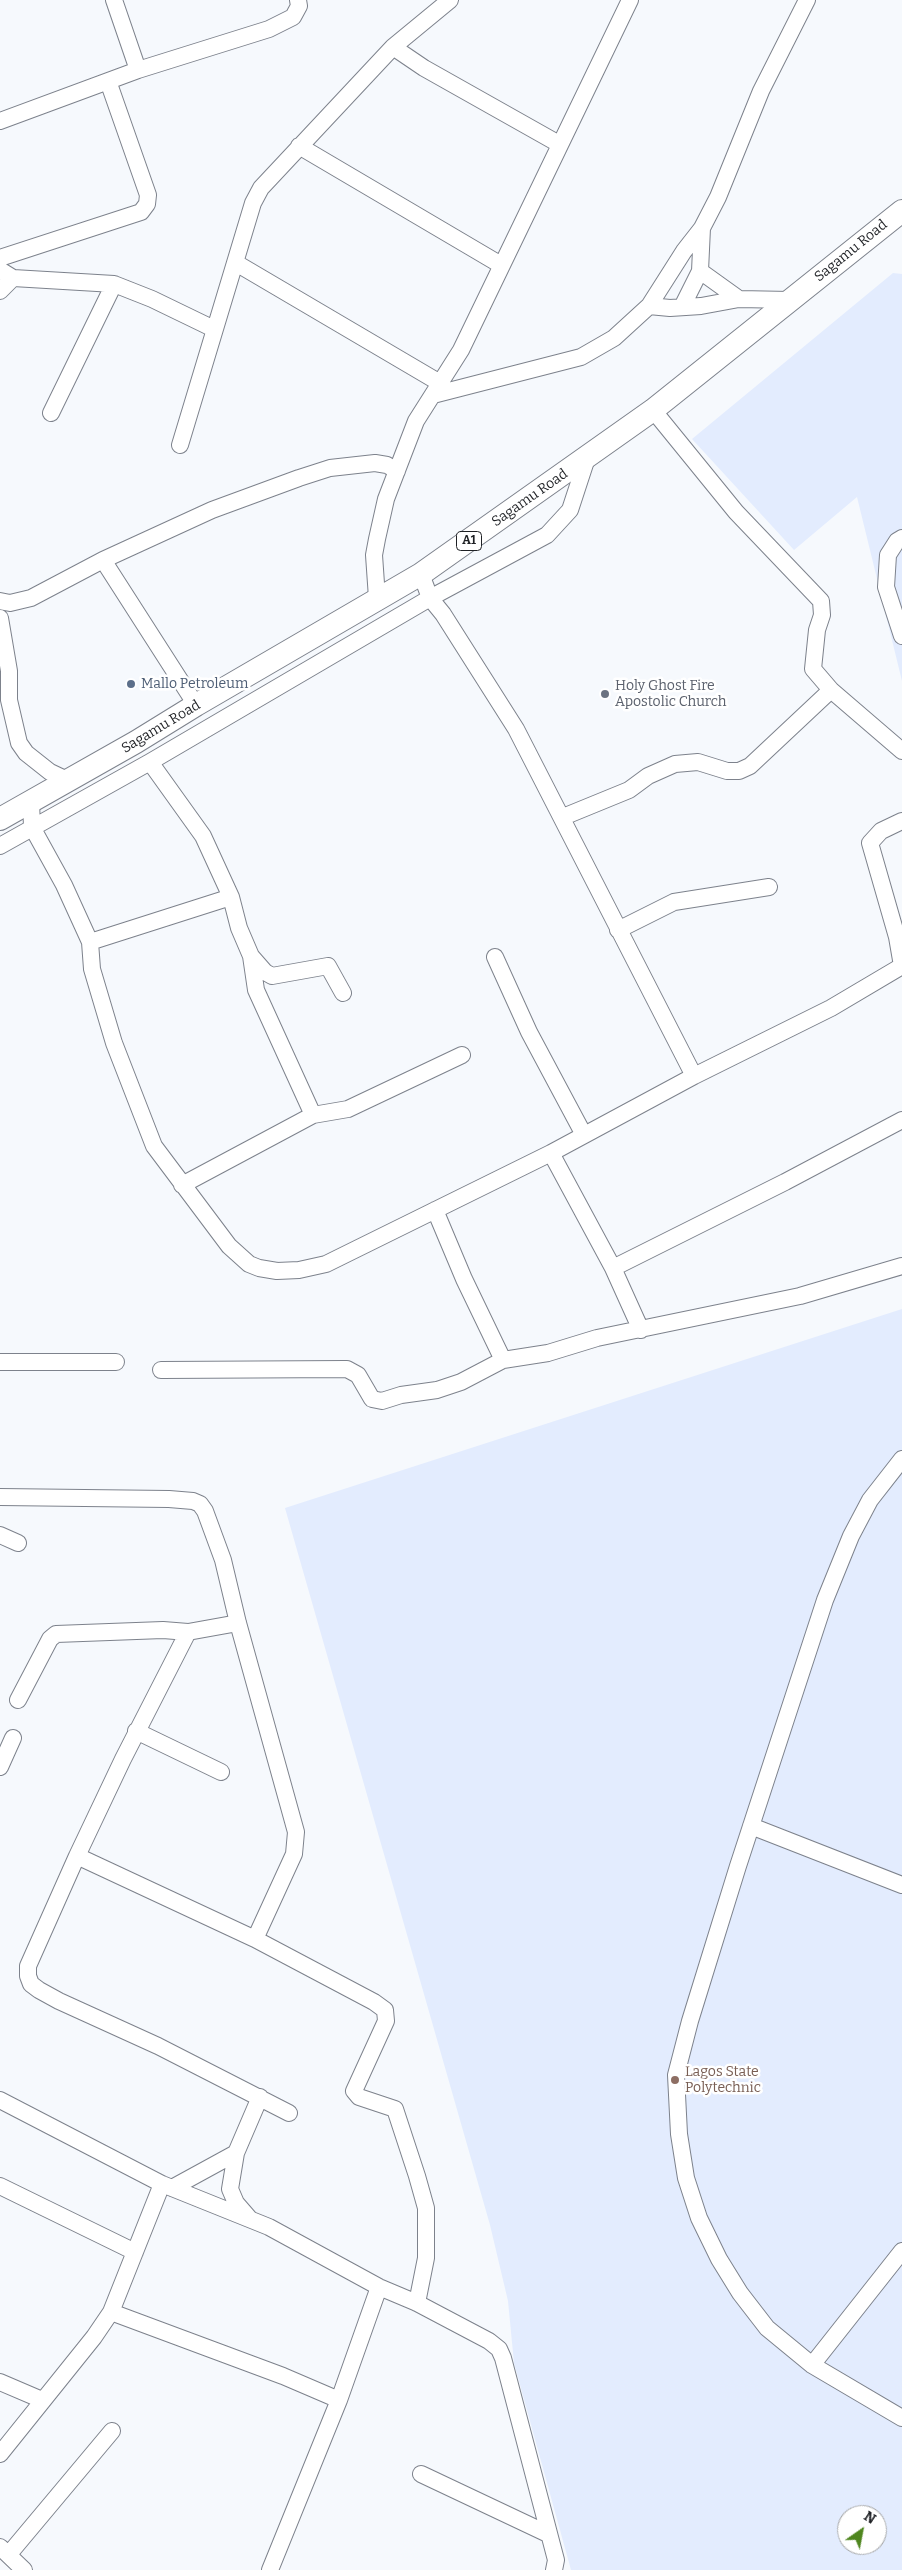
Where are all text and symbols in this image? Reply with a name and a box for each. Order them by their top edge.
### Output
street label: Sagamu Road [811,217,891,285]
street label: Sagamu Road [489,466,571,530]
road number: A1 [456,532,482,550]
place label: Mallo Petroleum [141,676,248,692]
marker: Mallo Petroleum [125,678,137,690]
place label: Holy Ghost Fire Apostolic Church [615,678,726,710]
marker: Holy Ghost Fire Apostolic Church [599,688,611,700]
street label: Sagamu Road [119,697,203,757]
place label: Lagos State Polytechnic [685,2064,761,2096]
marker: Lagos State Polytechnic [669,2074,681,2086]
north arrow [837,2505,887,2555]
text: N [861,2508,879,2528]

